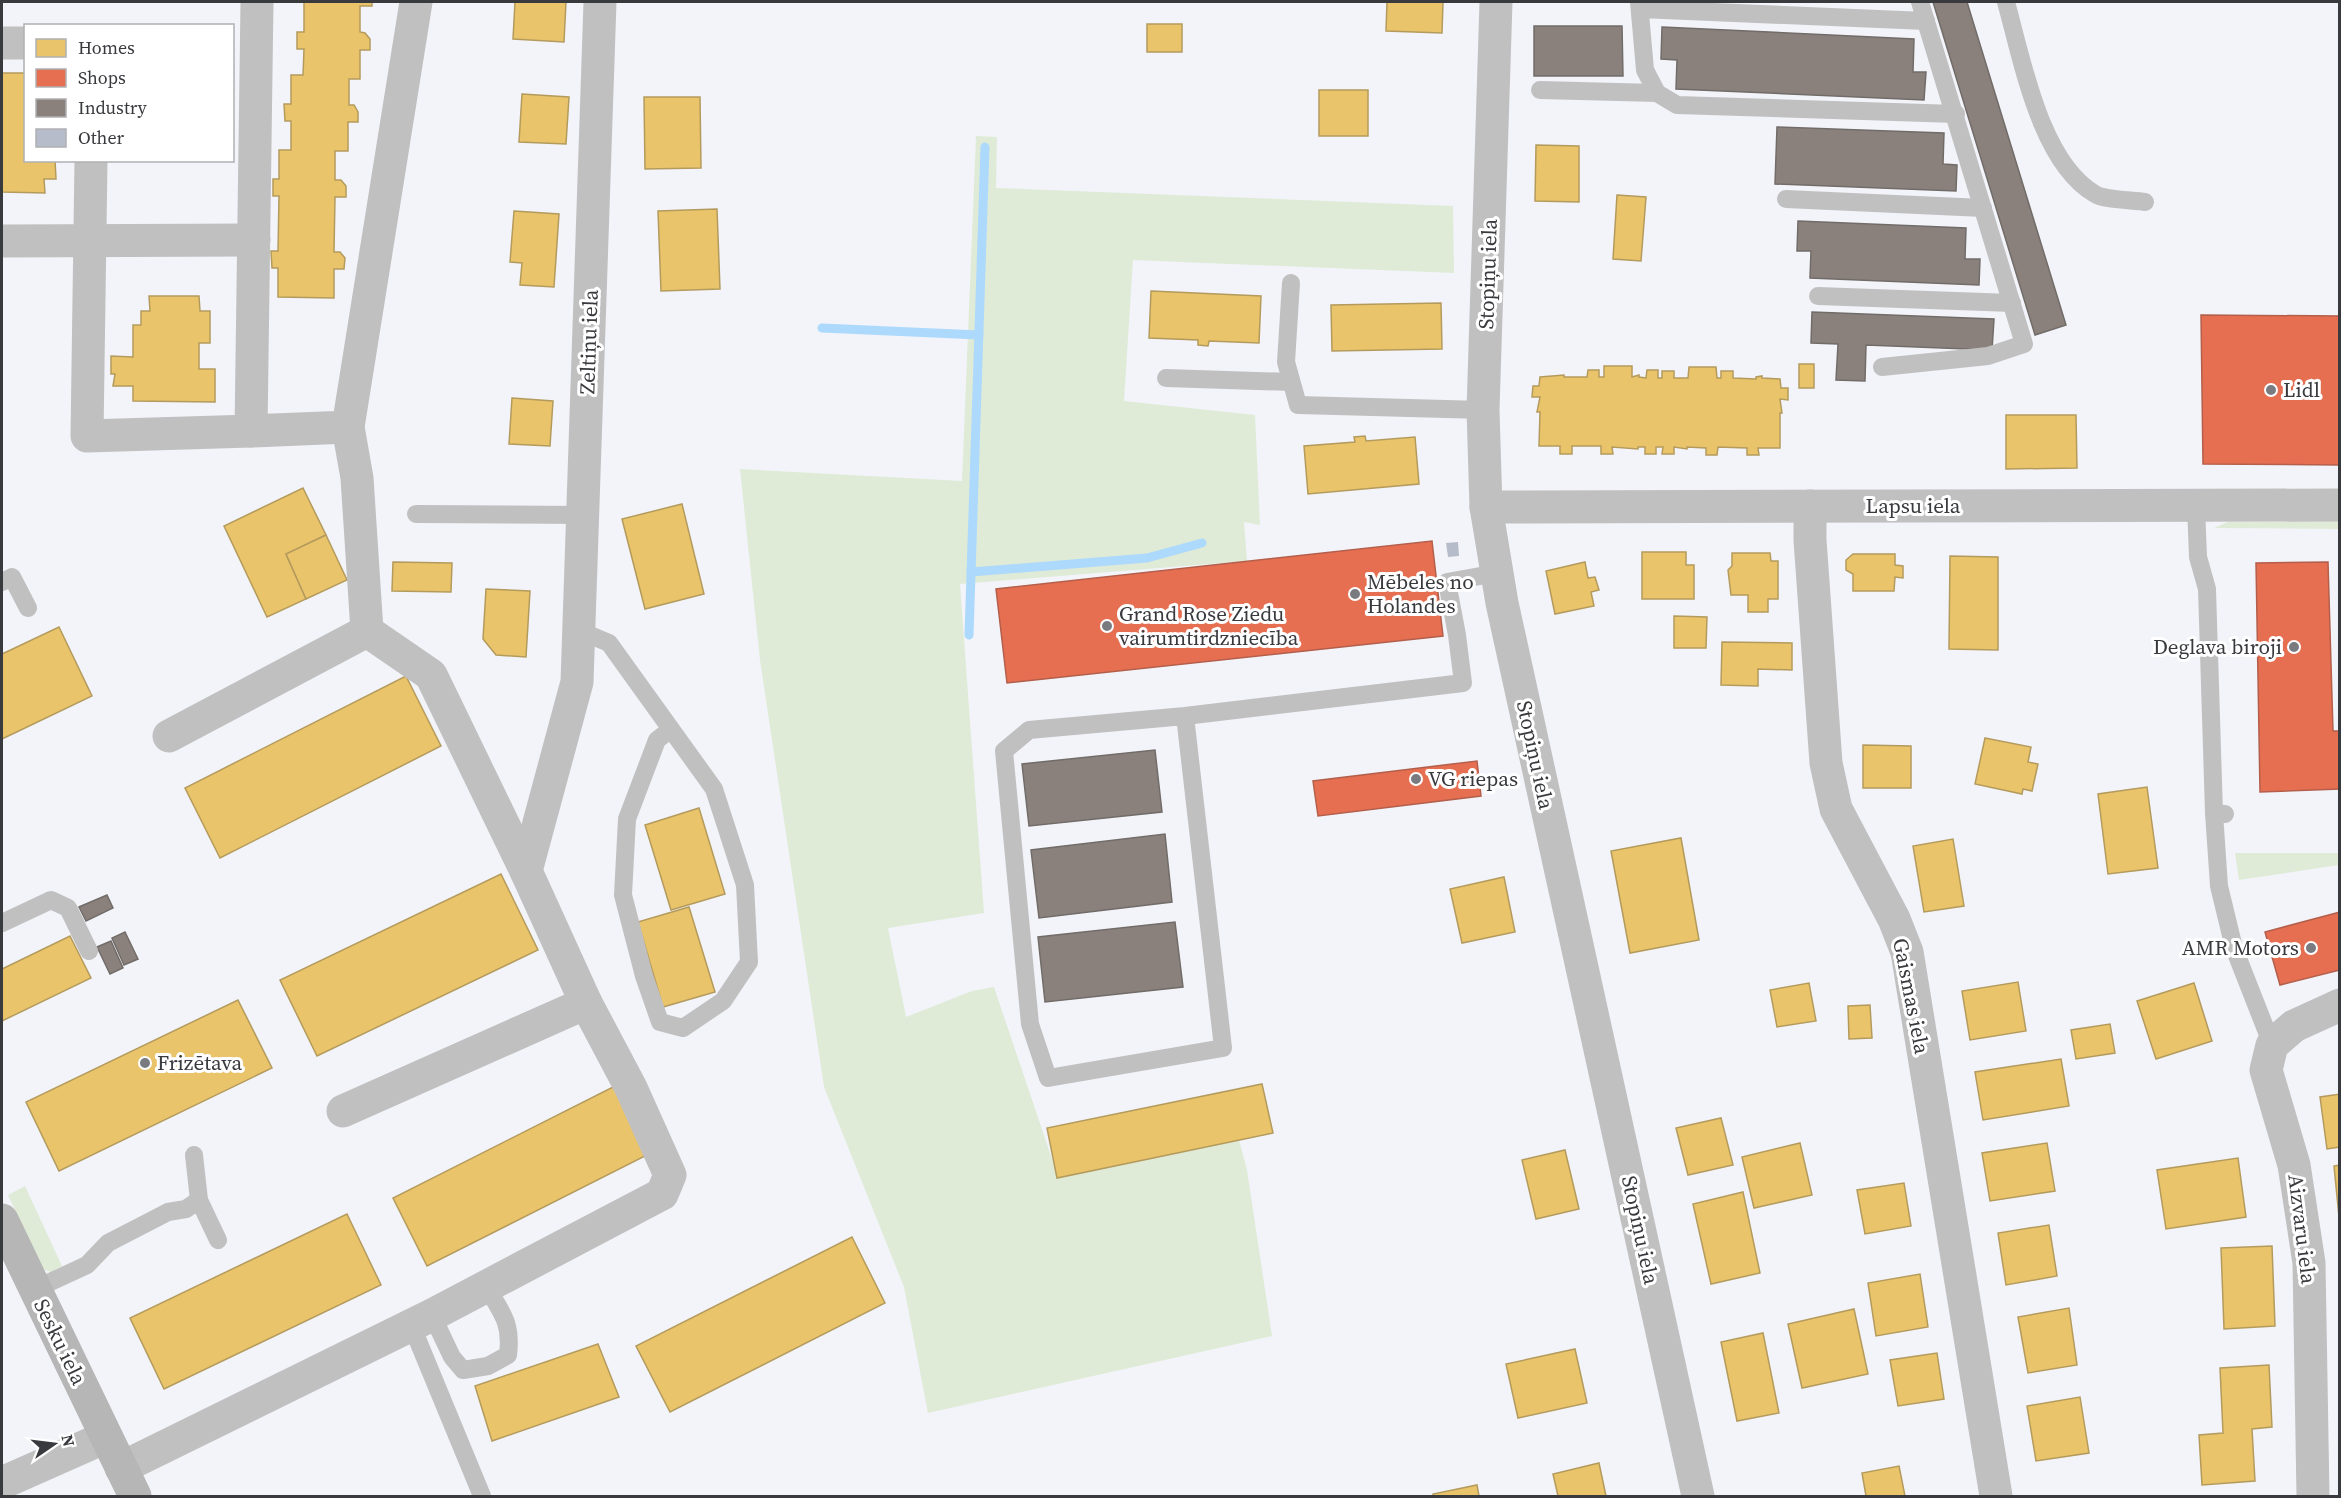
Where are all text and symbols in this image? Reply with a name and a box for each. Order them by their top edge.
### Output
legend [24,24,234,162]
text: Homes [78,35,135,60]
text: Shops [78,65,126,90]
text: Industry [78,95,148,120]
text: Other [78,125,125,150]
street label: Stopiņu iela [1471,218,1504,330]
street label: Zeltiņu iela [572,289,605,395]
place label: Lidl [2283,375,2320,404]
marker: Lidl [2264,383,2278,397]
street label: Lapsu iela [1866,491,1961,520]
place label: Mēbeles no Holandes [1367,567,1474,620]
marker: Mēbeles no Holandes [1348,587,1362,601]
place label: Grand Rose Ziedu vairumtirdzniecība [1119,599,1299,652]
marker: Grand Rose Ziedu vairumtirdzniecība [1100,619,1114,633]
place label: Deglava biroji [2153,632,2282,661]
marker: Deglava biroji [2287,640,2301,654]
street label: Stopiņu iela [1510,698,1561,812]
place label: VG riepas [1428,764,1518,793]
marker: VG riepas [1409,772,1423,786]
place label: AMR Motors [2182,933,2299,962]
street label: Gaismas iela [1886,935,1937,1057]
marker: AMR Motors [2304,941,2318,955]
place label: Frizētava [157,1048,243,1077]
marker: Frizētava [138,1056,152,1070]
street label: Stopiņu iela [1615,1173,1666,1287]
street label: Aizvaru iela [2281,1173,2324,1286]
street label: Sesku iela [27,1294,94,1390]
north arrow [24,1414,84,1474]
text: N [56,1432,81,1449]

